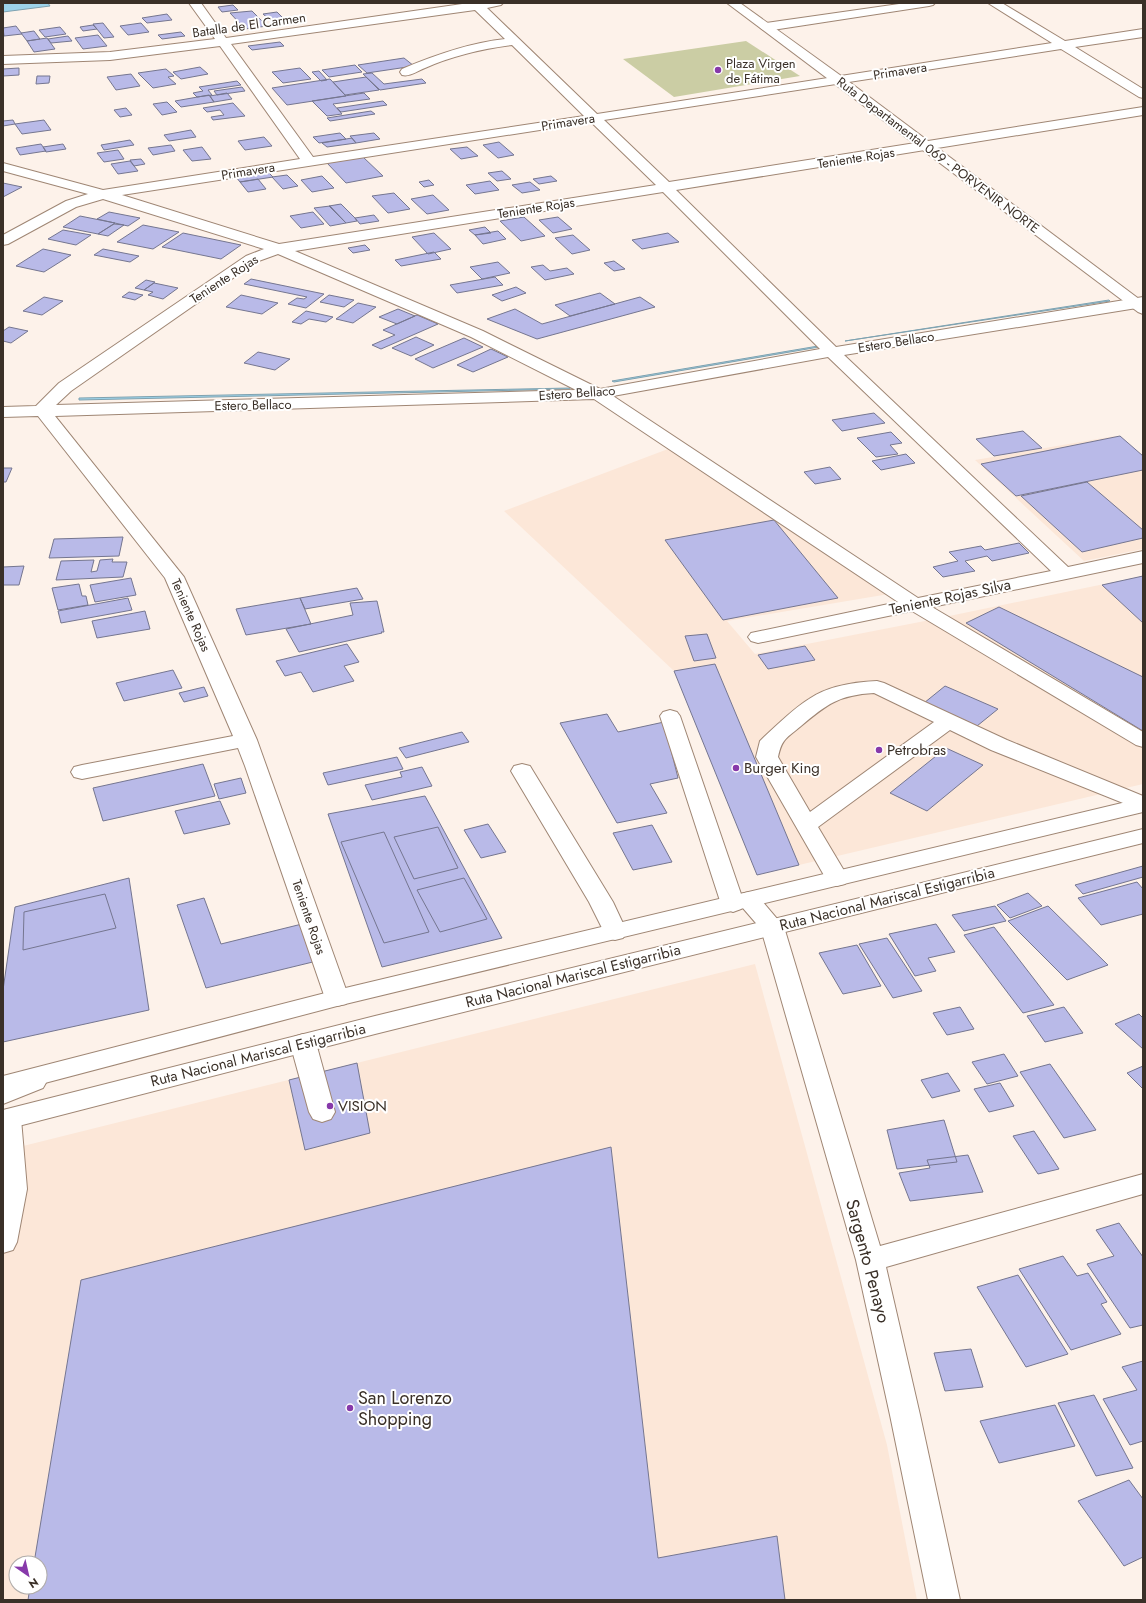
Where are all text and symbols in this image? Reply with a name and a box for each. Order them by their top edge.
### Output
street label: Batalla de El Carmen [191,8,307,42]
place label: Plaza Virgen de Fátima [726,54,796,88]
street label: Primavera [872,57,928,85]
marker: Plaza Virgen de Fátima [713,65,723,75]
street label: Ruta Departamental 069 - PORVENIR NORTE [833,72,1043,238]
street label: Primavera [540,108,596,136]
street label: Teniente Rojas [816,143,896,173]
street label: Primavera [220,157,276,185]
street label: Teniente Rojas [496,193,576,223]
street label: Teniente Rojas [186,250,262,308]
street label: Estero Bellaco [857,327,935,357]
street label: Estero Bellaco [538,381,616,405]
street label: Estero Bellaco [214,395,292,415]
street label: Teniente Rojas Silva [887,573,1013,621]
street label: Teniente Rojas [166,576,216,654]
place label: Petrobras [887,739,946,761]
marker: Petrobras [874,745,884,755]
place label: Burger King [744,757,820,779]
marker: Burger King [731,763,741,773]
street label: Ruta Nacional Mariscal Estigarribia [777,862,997,936]
street label: Teniente Rojas [287,877,331,957]
street label: Ruta Nacional Mariscal Estigarribia [463,939,683,1013]
street label: Ruta Nacional Mariscal Estigarribia [148,1018,368,1092]
place label: VISION [338,1095,387,1117]
marker: VISION [325,1101,335,1111]
street label: Sargento Penayo [839,1196,897,1326]
place label: San Lorenzo Shopping [358,1385,452,1432]
marker: San Lorenzo Shopping [345,1403,355,1413]
north arrow [8,1555,48,1595]
text: N [25,1574,42,1592]

